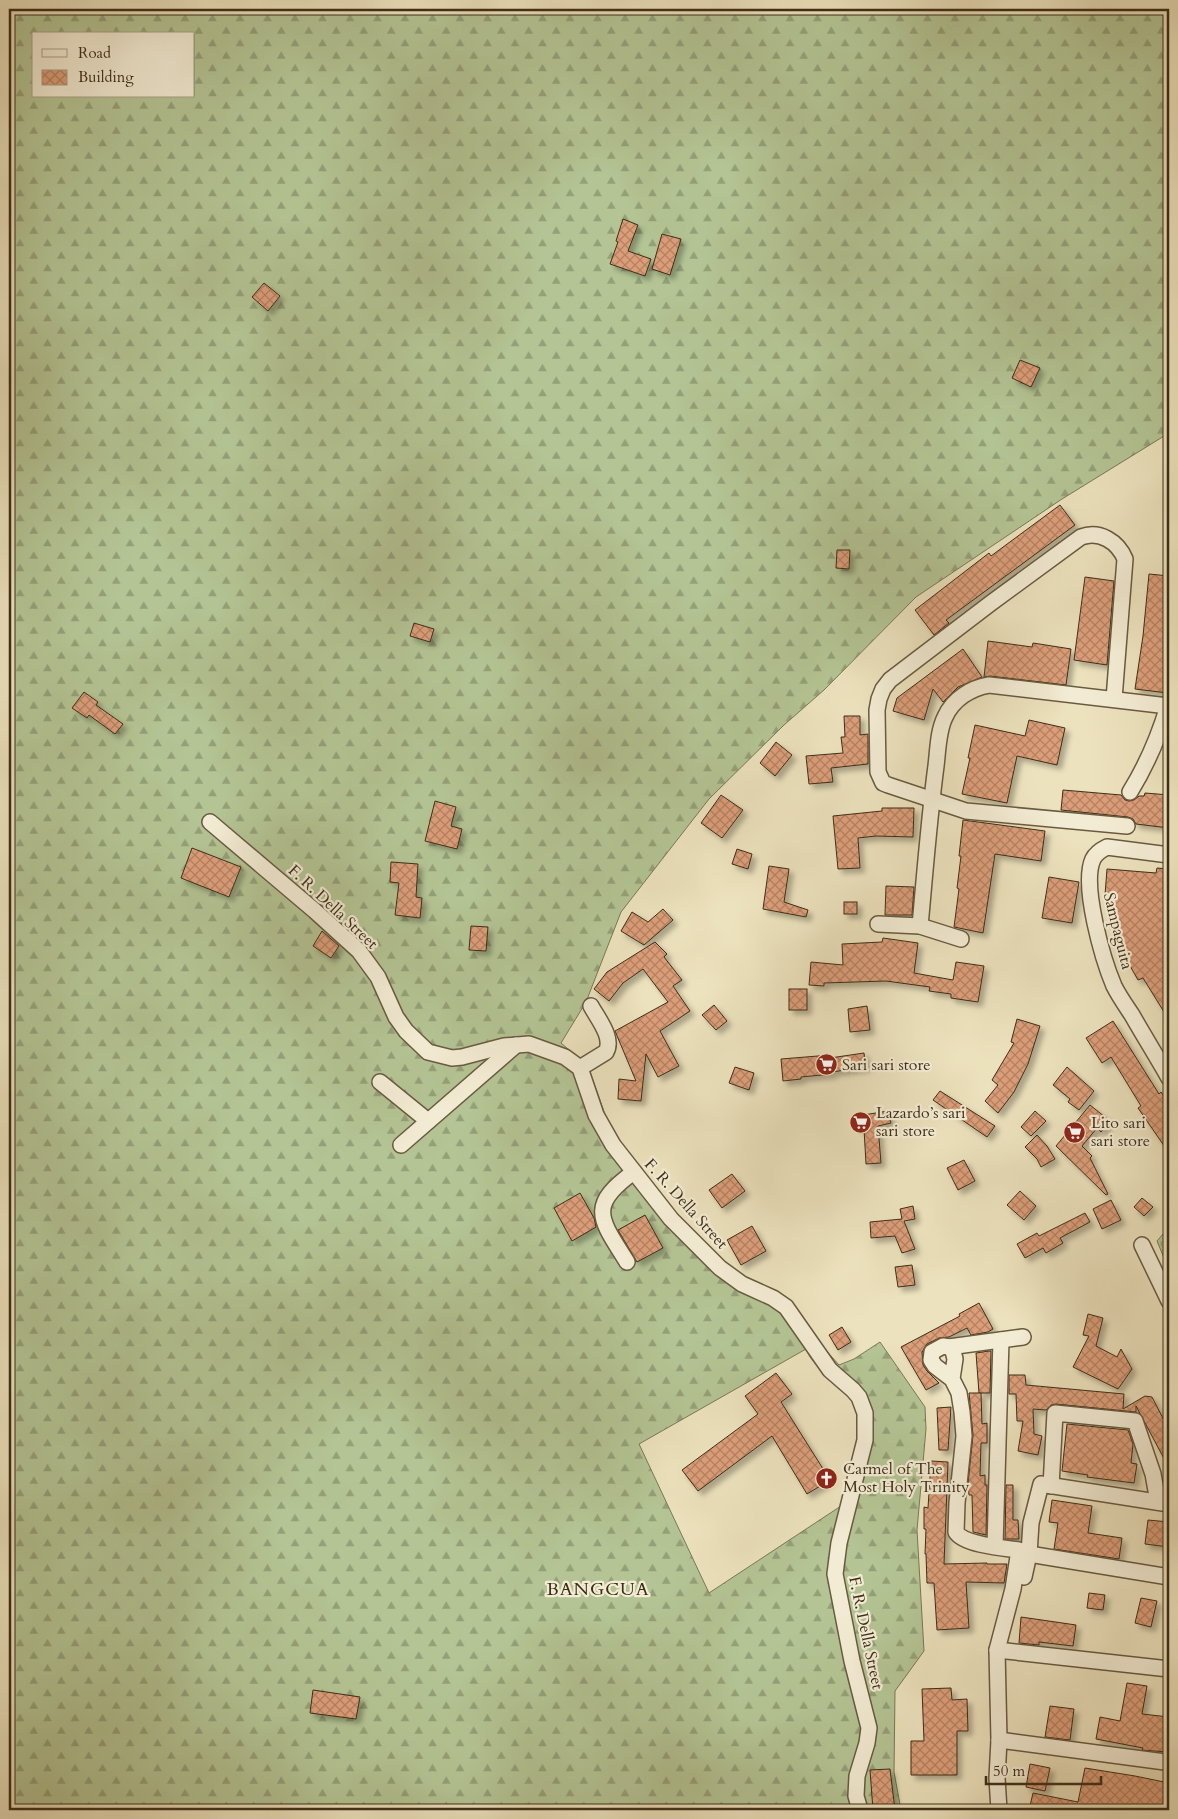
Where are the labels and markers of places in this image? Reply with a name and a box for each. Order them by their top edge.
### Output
supermarket icon: Sari sari store [814,1053,838,1077]
place label: Sari sari store [842,1054,931,1076]
place label: Lazardo’s sari sari store [876,1102,966,1142]
supermarket icon: Lazardo’s sari sari store [848,1110,872,1134]
place label: Lito sari sari store [1091,1112,1150,1152]
supermarket icon: Lito sari sari store [1063,1120,1087,1144]
place label: Carmel of The Most Holy Trinity [843,1458,970,1498]
church icon: Carmel of The Most Holy Trinity [815,1466,839,1490]

